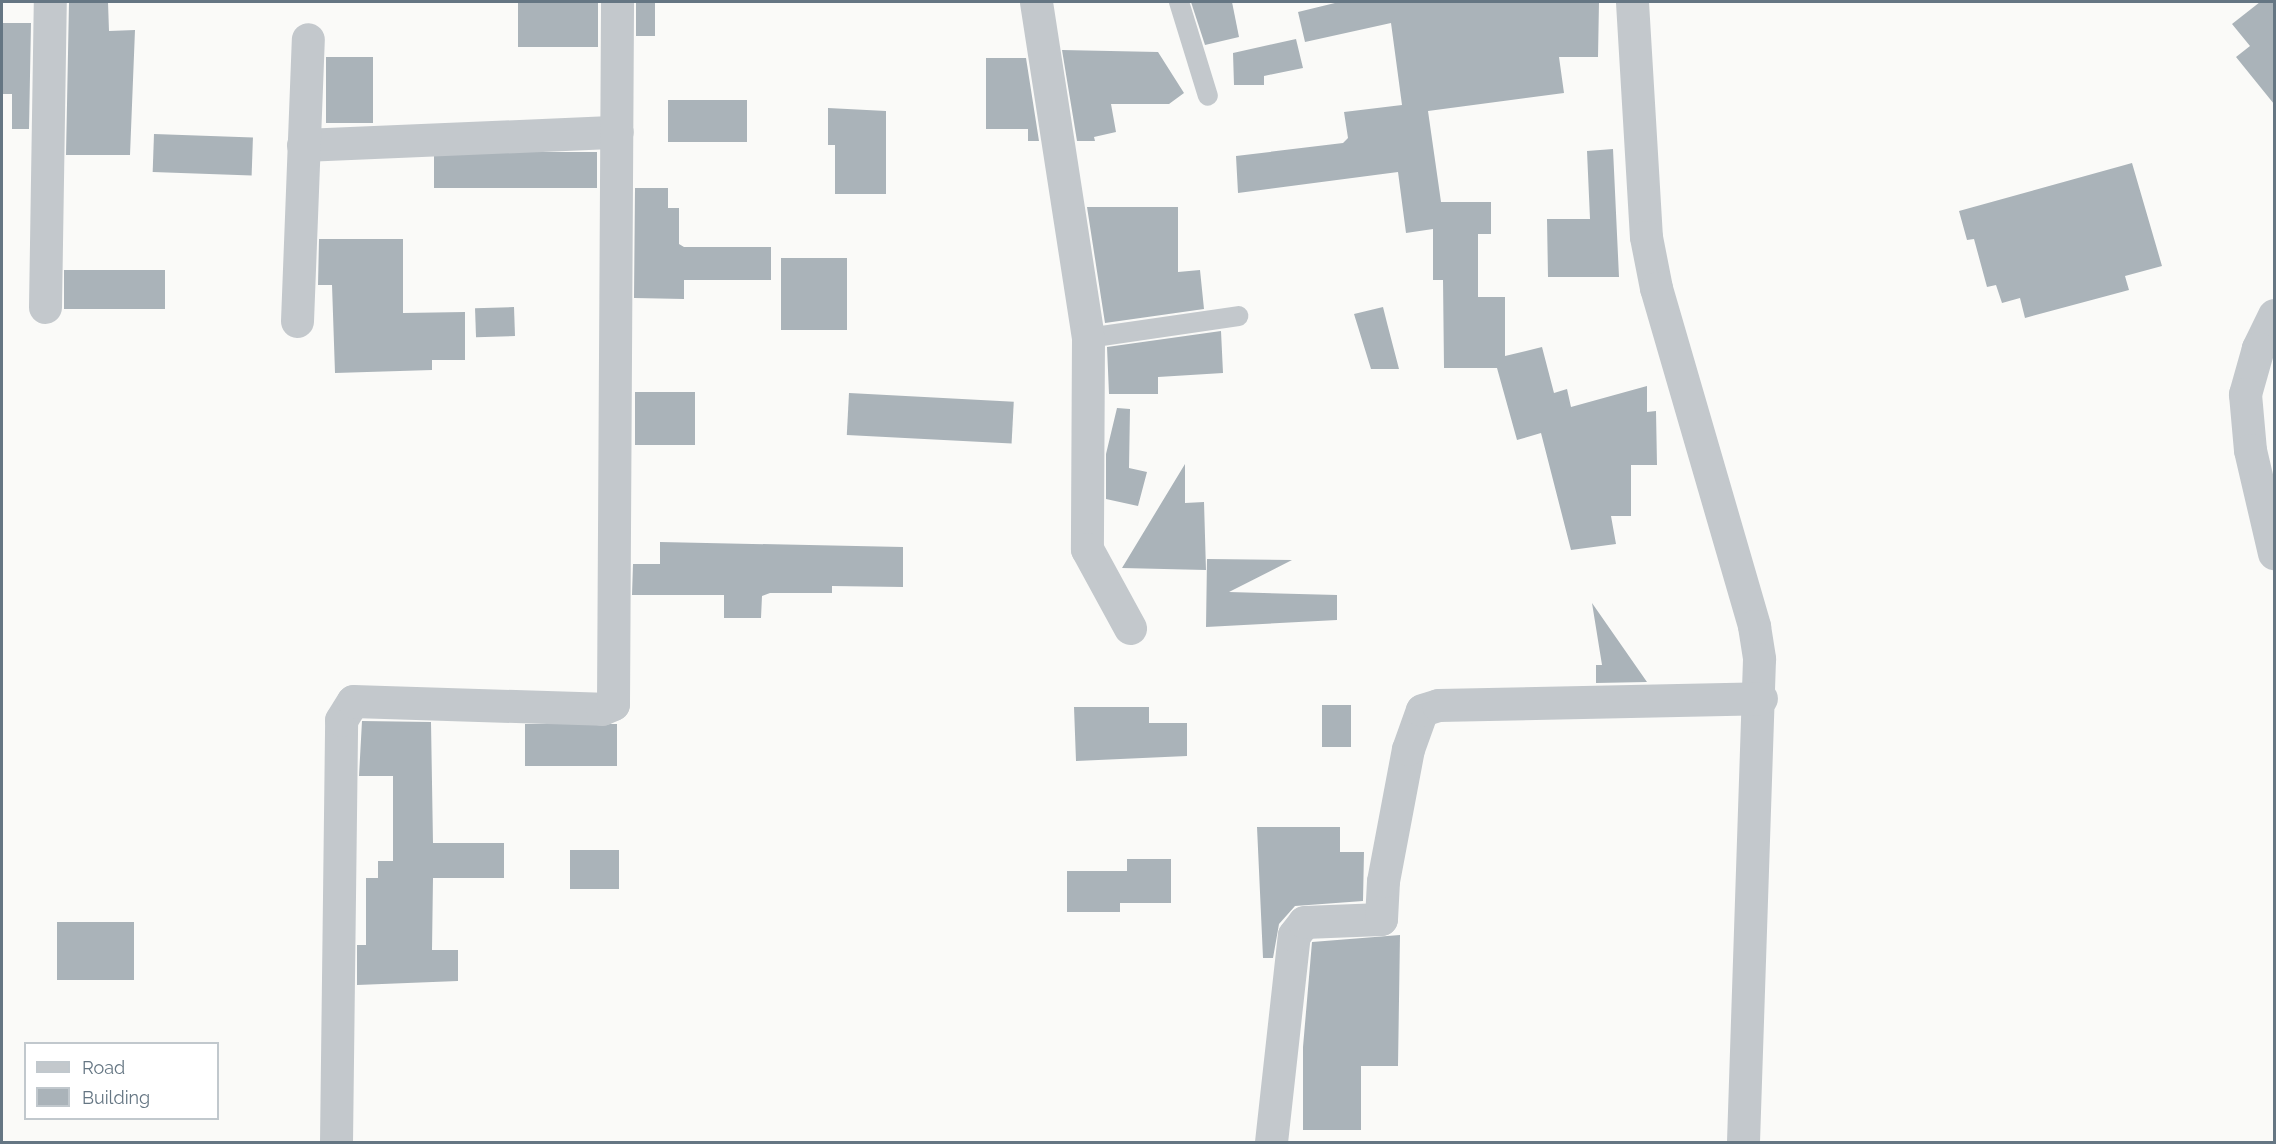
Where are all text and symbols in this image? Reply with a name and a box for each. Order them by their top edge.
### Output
legend [24,1042,219,1120]
text: Road [82,1057,125,1078]
text: Building [82,1087,150,1108]

